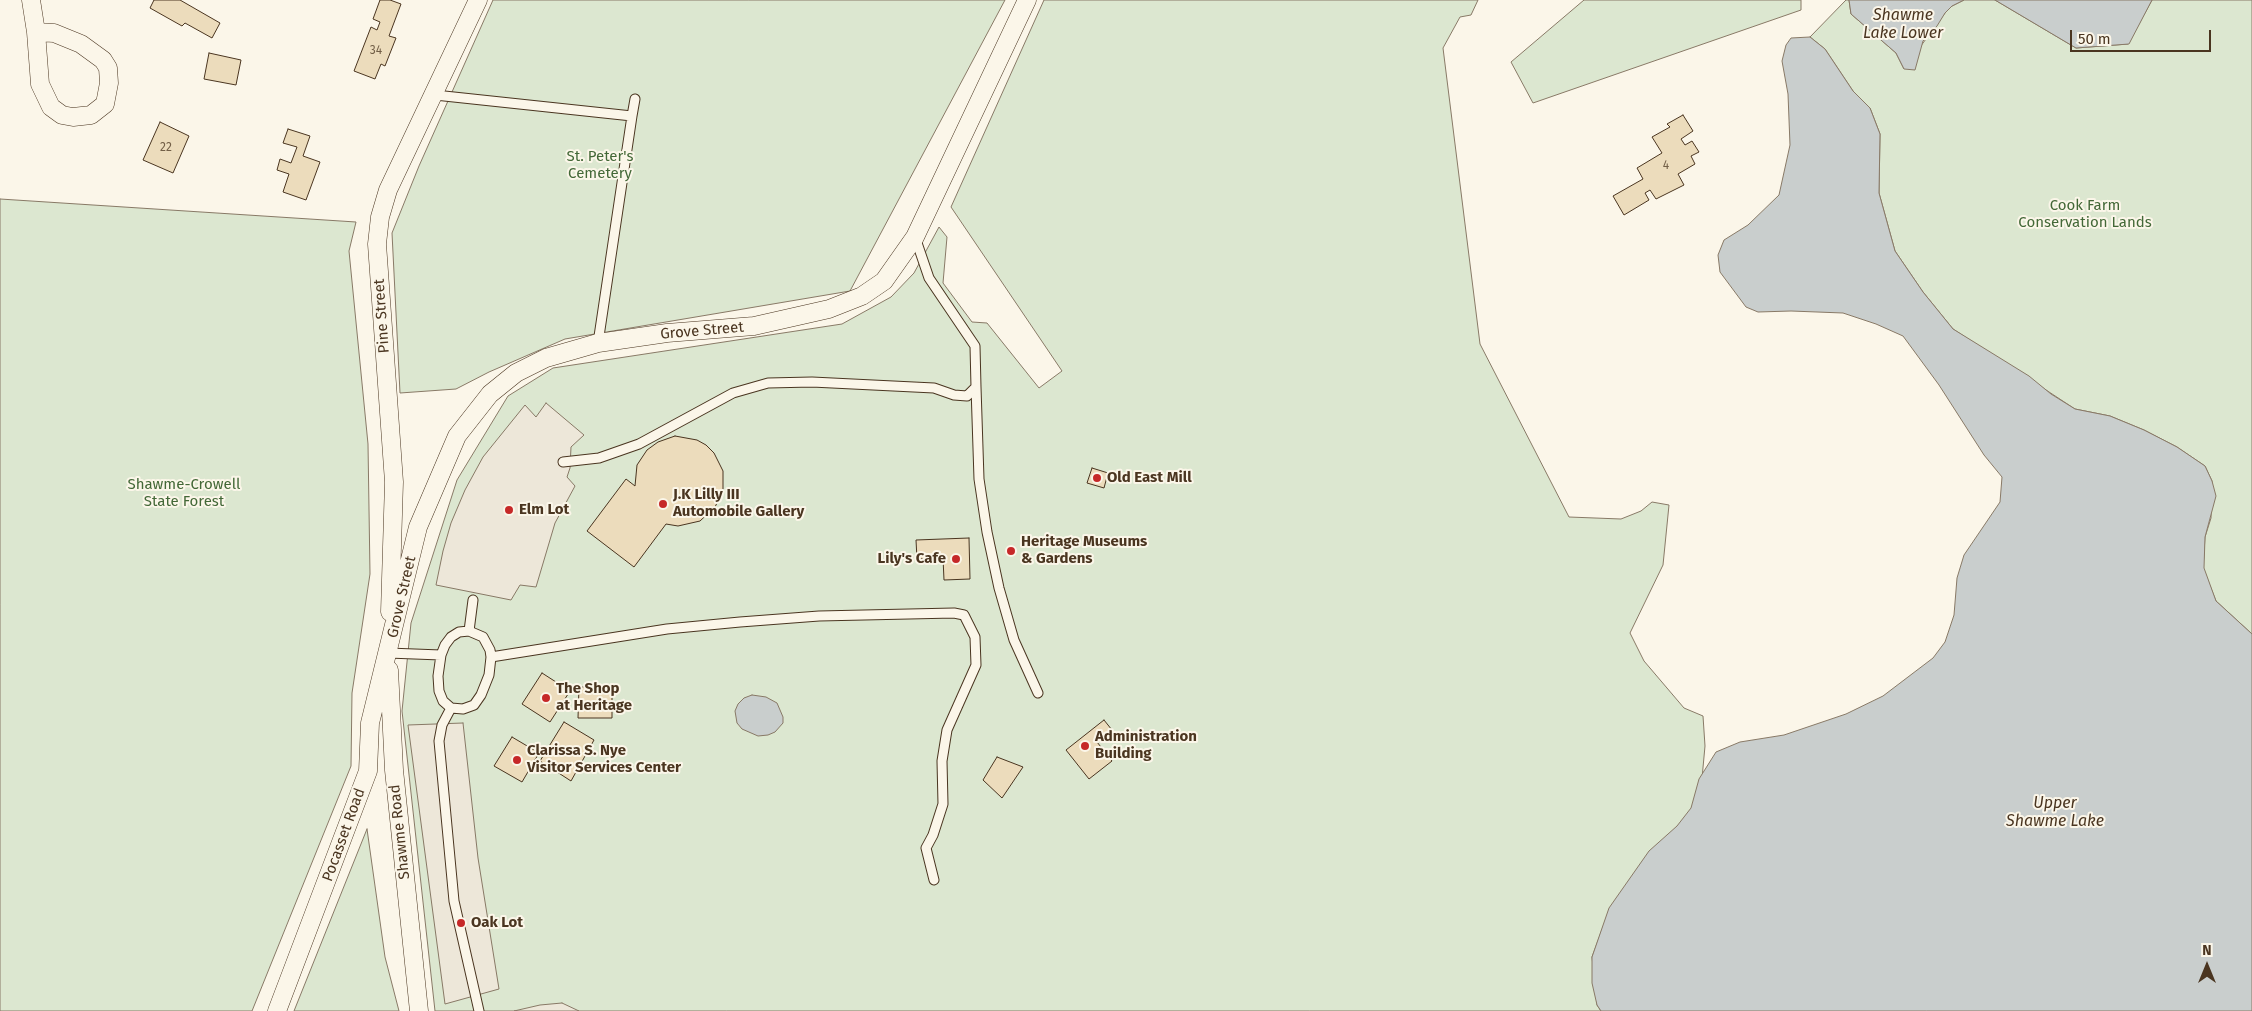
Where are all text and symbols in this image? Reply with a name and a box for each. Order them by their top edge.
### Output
water label: Shawme Lake Lower [1863,6,1943,44]
scale bar [2072,20,2213,52]
text: 50 m [2078,30,2111,48]
house number: 34 [370,44,382,58]
house number: 22 [160,141,172,155]
park label: St. Peter's Cemetery [566,148,634,183]
house number: 4 [1663,159,1669,173]
park label: Cook Farm Conservation Lands [2018,197,2152,232]
street label: Pine Street [370,278,394,354]
street label: Grove Street [660,318,744,344]
place label: Old East Mill [1107,469,1192,487]
marker: Old East Mill [1091,472,1103,484]
park label: Shawme-Crowell State Forest [128,476,240,511]
place label: J.K Lilly III Automobile Gallery [673,486,804,521]
marker: J.K Lilly III Automobile Gallery [657,498,669,510]
place label: Elm Lot [519,501,569,519]
marker: Elm Lot [503,504,515,516]
place label: Heritage Museums & Gardens [1021,533,1147,568]
marker: Heritage Museums & Gardens [1005,545,1017,557]
place label: Lily's Cafe [878,550,946,568]
marker: Lily's Cafe [950,553,962,565]
street label: Grove Street [384,554,420,640]
place label: The Shop at Heritage [556,680,632,715]
marker: The Shop at Heritage [540,692,552,704]
place label: Administration Building [1095,728,1197,763]
marker: Administration Building [1079,740,1091,752]
place label: Clarissa S. Nye Visitor Services Center [527,742,681,777]
marker: Clarissa S. Nye Visitor Services Center [511,754,523,766]
street label: Shawme Road [386,784,414,880]
street label: Pocasset Road [319,786,369,884]
water label: Upper Shawme Lake [2006,794,2104,832]
place label: Oak Lot [471,914,523,932]
marker: Oak Lot [455,917,467,929]
north arrow [2182,941,2232,991]
text: N [2202,942,2212,959]

